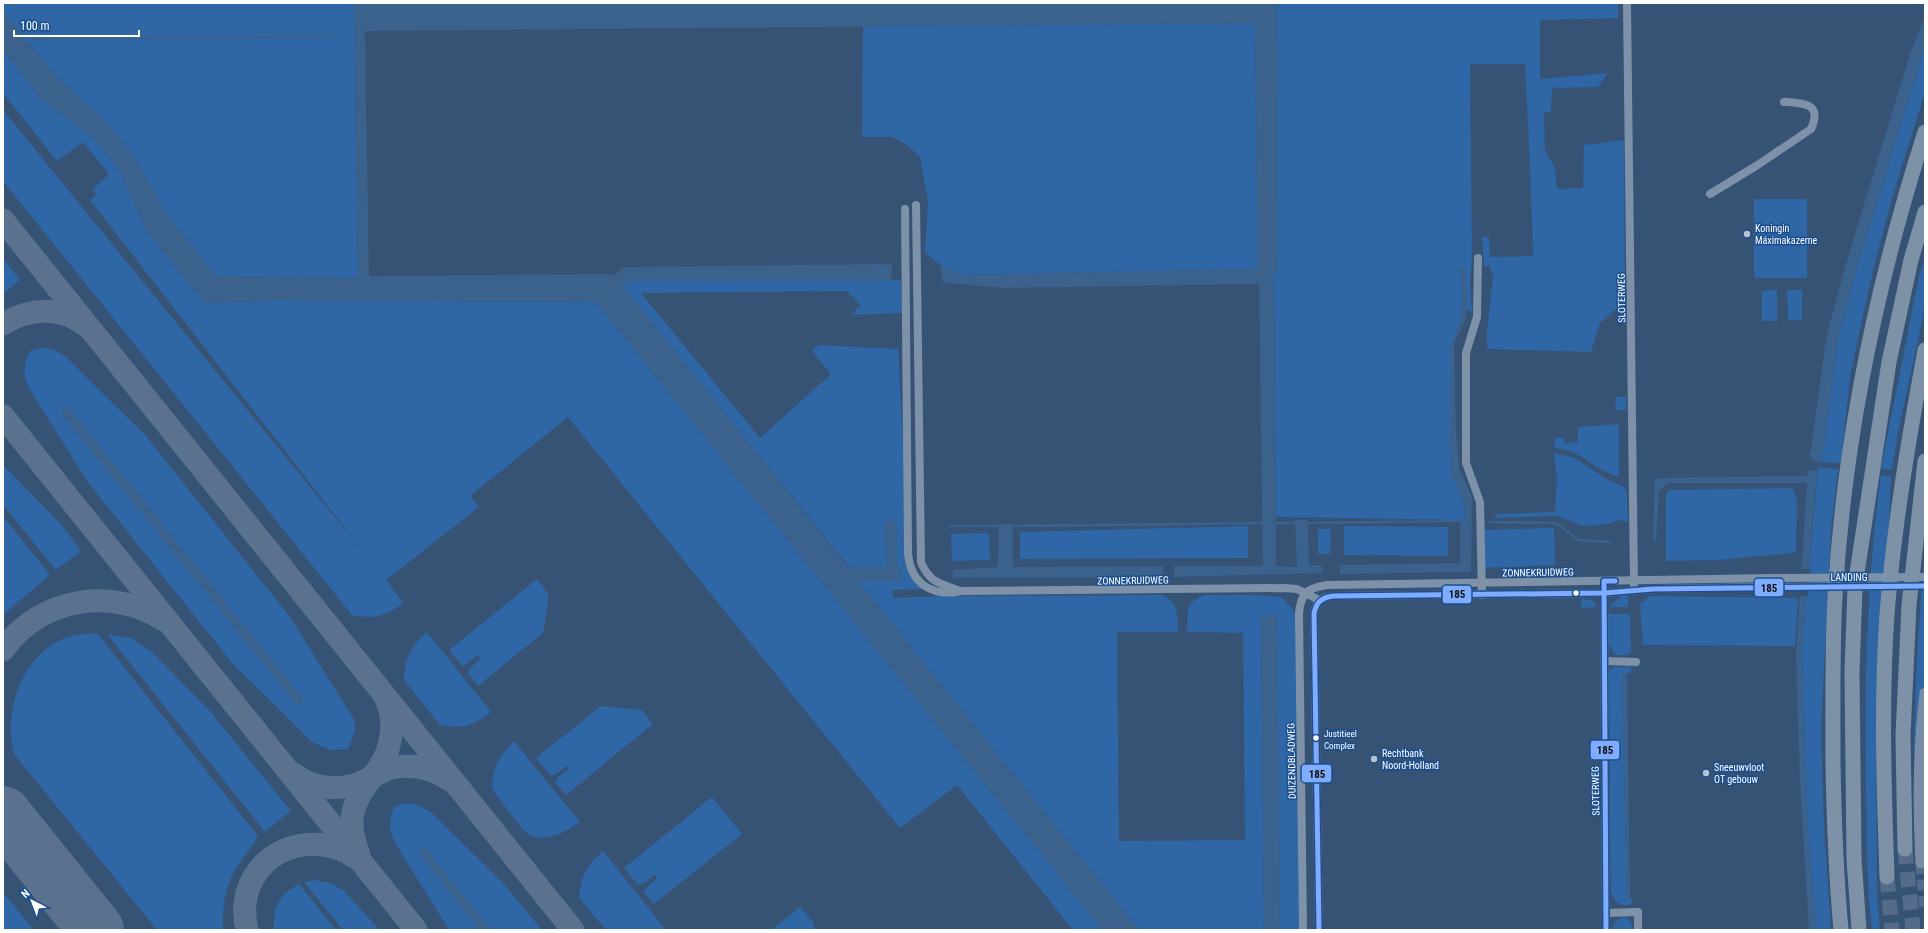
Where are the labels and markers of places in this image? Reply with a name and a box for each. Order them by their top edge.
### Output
place label: Koningin Máximakazerne [1755,223,1818,246]
marker: Koningin Máximakazerne [1742,229,1752,239]
unlabelled marker [1571,588,1581,598]
place label: Justitieel Complex [1324,729,1357,751]
marker: Justitieel Complex [1311,733,1321,743]
place label: Rechtbank Noord-Holland [1382,748,1439,771]
marker: Rechtbank Noord-Holland [1369,754,1379,764]
place label: Sneeuwvloot OT gebouw [1714,762,1764,785]
marker: Sneeuwvloot OT gebouw [1701,768,1711,778]

